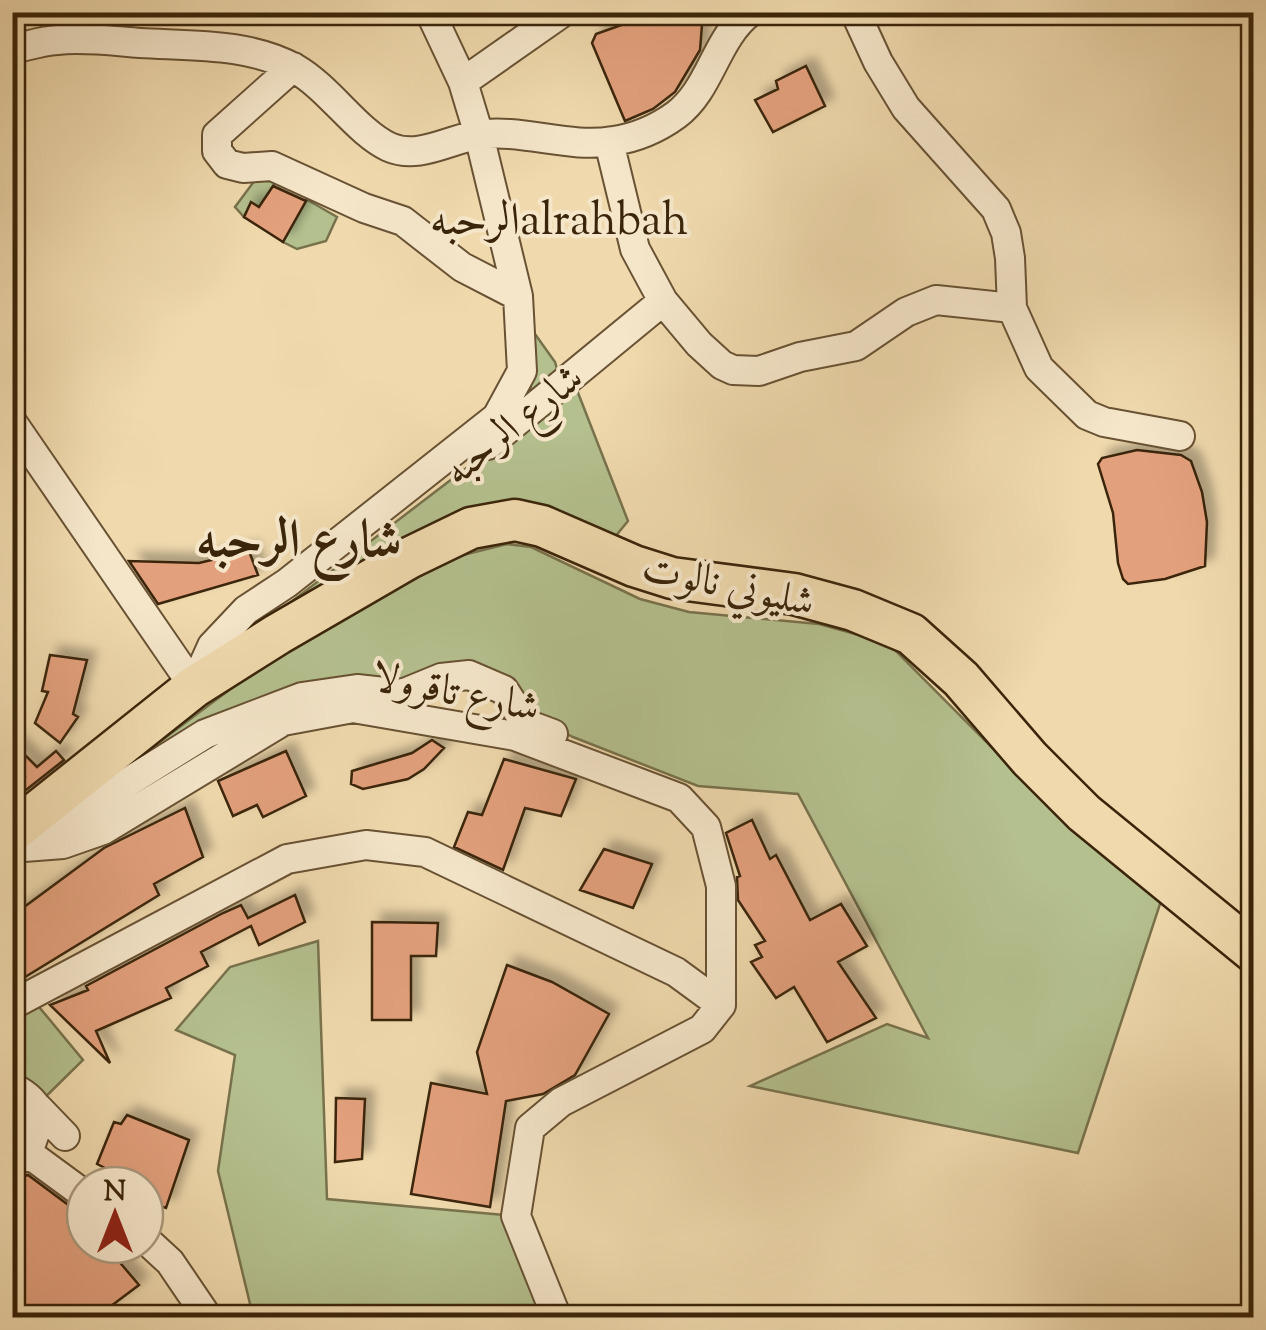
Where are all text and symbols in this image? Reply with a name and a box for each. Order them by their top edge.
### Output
district label: الرحبهalrahbah [430,191,688,256]
street label: شارع الرحبه [432,351,599,503]
district label: شارع الرحبه [196,506,402,581]
street label: شليوني نالوت [636,540,820,635]
street label: شارع تاقرولا [366,649,544,742]
north arrow [65,1165,165,1265]
text: N [104,1173,126,1213]

